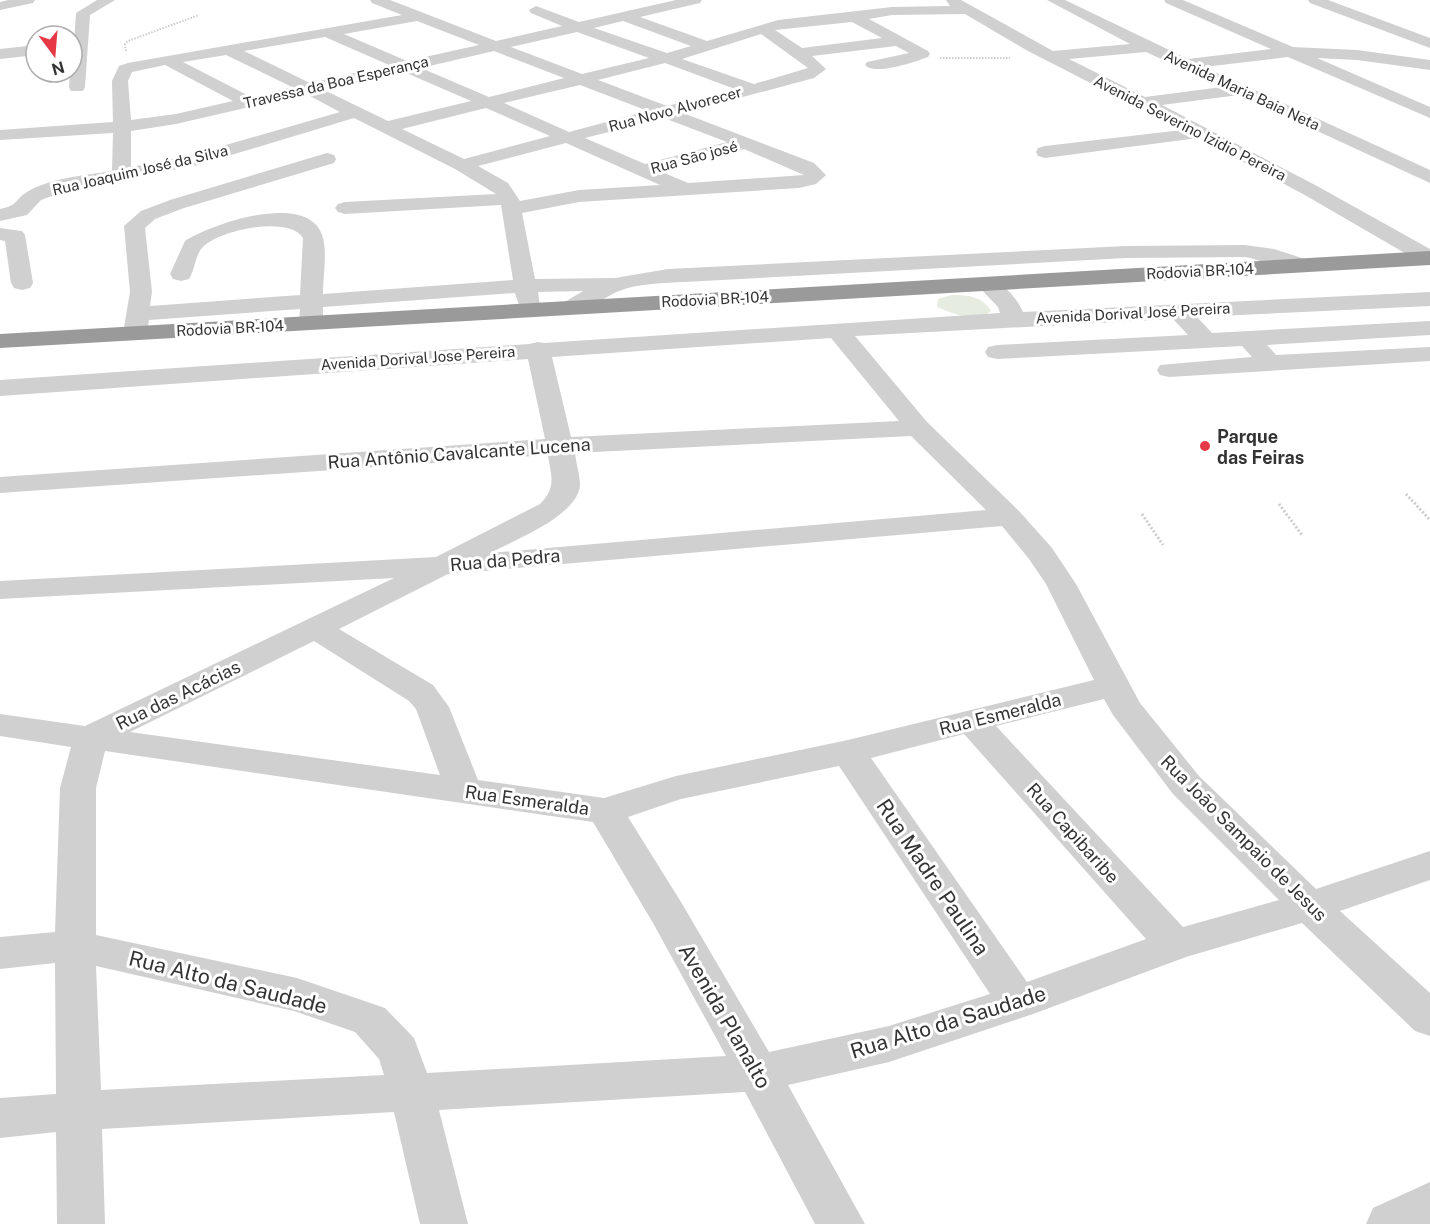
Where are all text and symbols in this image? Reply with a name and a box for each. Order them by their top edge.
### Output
north arrow [24,24,84,84]
street label: Avenida Maria Baia Neta [1162,46,1322,134]
street label: Travessa da Boa Esperança [242,52,430,112]
text: N [49,57,67,79]
street label: Avenida Severino Izidio Pereira [1091,72,1289,184]
street label: Rua Novo Alvorecer [607,83,744,135]
street label: Rua São josé [649,137,739,177]
street label: Rua Joaquim José da Silva [51,142,229,198]
street label: Rodovia BR-104 [1146,260,1254,282]
street label: Rodovia BR-104 [661,288,769,310]
street label: Avenida Dorival José Pereira [1035,299,1231,327]
street label: Rodovia BR-104 [176,317,284,339]
street label: Avenida Dorival Jose Pereira [320,343,516,373]
place label: Parque das Feiras [1217,426,1304,468]
street label: Rua Antônio Cavalcante Lucena [327,433,591,473]
marker: Parque das Feiras [1198,439,1212,453]
street label: Rua da Pedra [449,545,561,575]
street label: Rua das Acácias [112,656,244,734]
street label: Rua Esmeralda [937,689,1063,739]
street label: Rua João Sampaio de Jesus [1157,751,1331,925]
street label: Rua Capibaribe [1023,779,1123,887]
street label: Rua Esmeralda [464,781,590,819]
street label: Rua Madre Paulina [871,794,995,960]
street label: Avenida Planalto [673,939,777,1093]
street label: Rua Alto da Saudade [126,945,330,1019]
street label: Rua Alto da Saudade [847,980,1049,1064]

